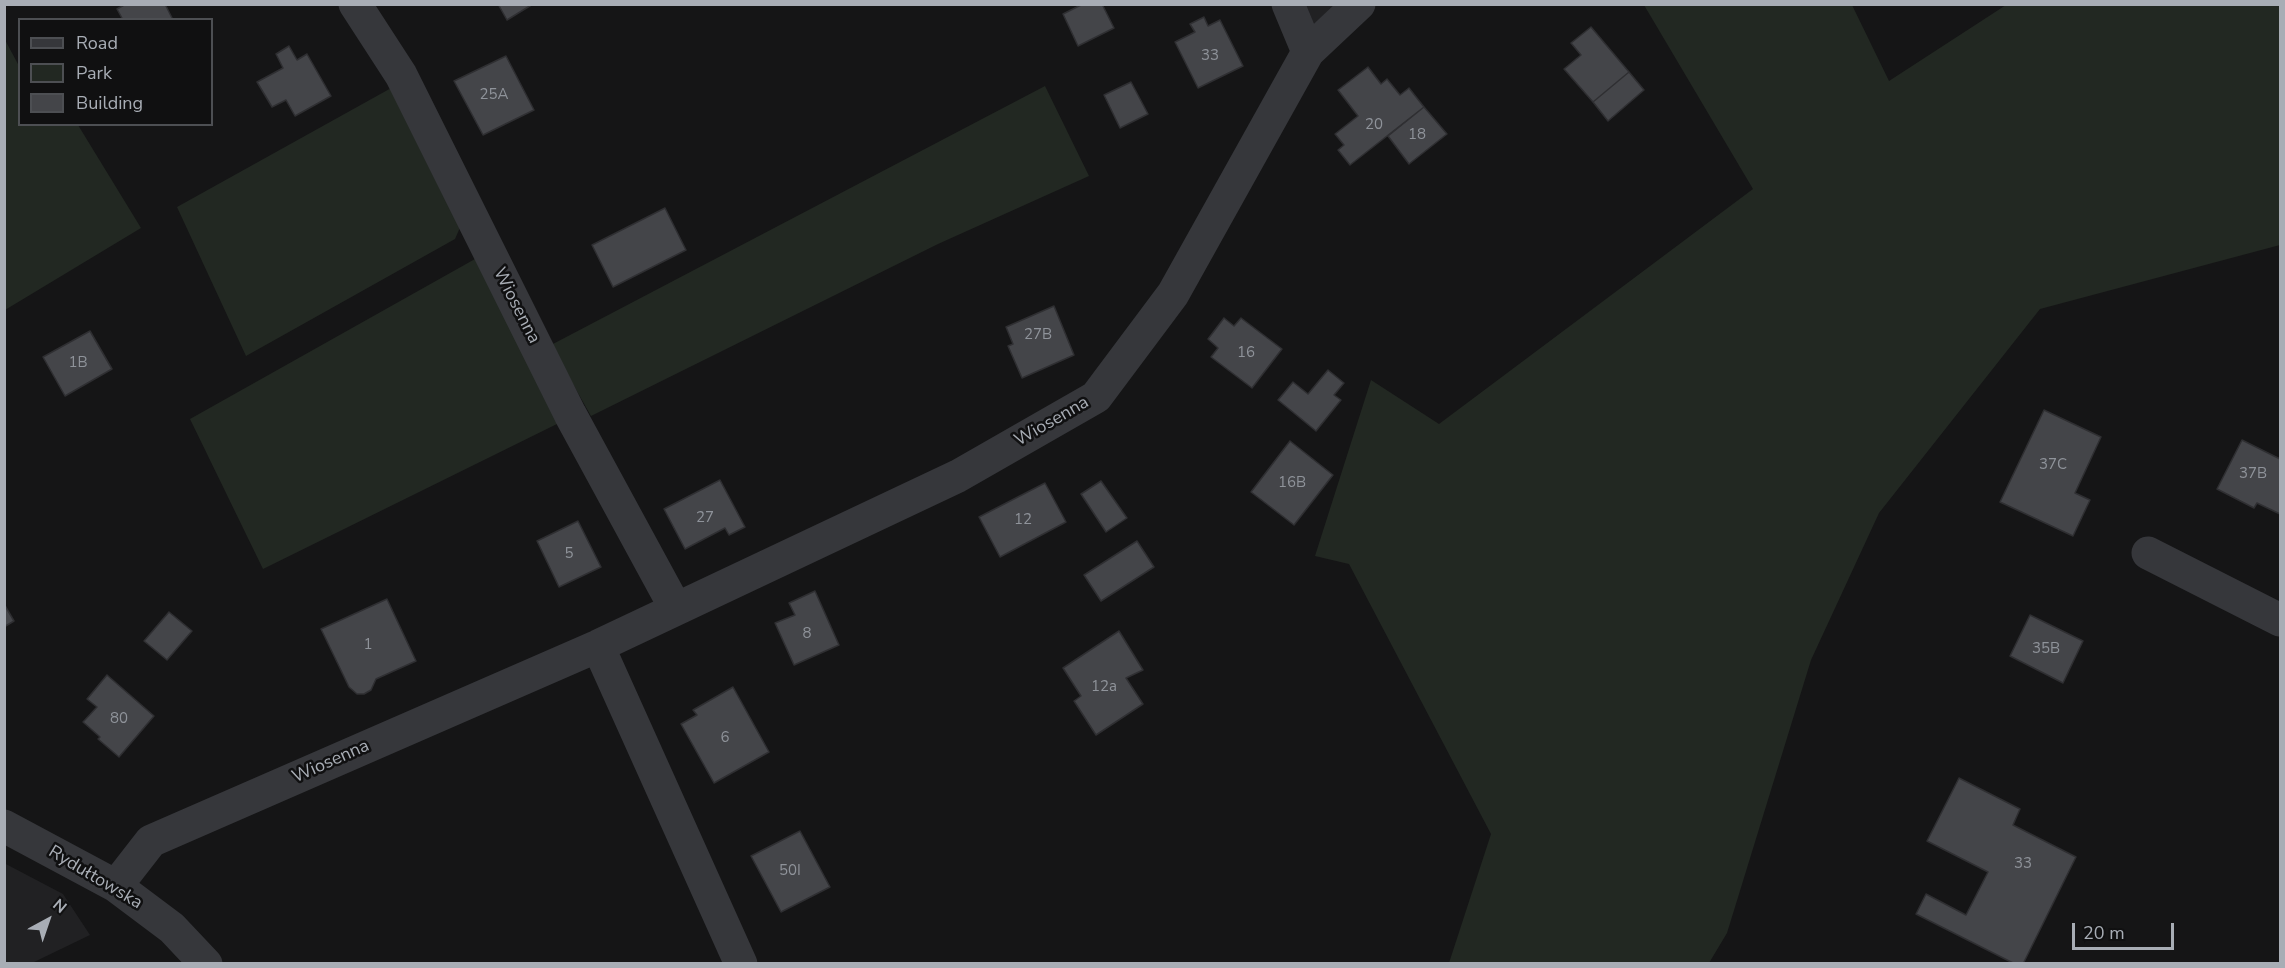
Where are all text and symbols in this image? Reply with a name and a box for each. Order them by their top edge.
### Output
legend [18,18,213,126]
text: Road [76,31,118,55]
house number: 33 [1201,47,1219,65]
text: Park [76,61,112,85]
house number: 25A [480,86,508,104]
text: Building [76,91,143,115]
house number: 20 [1365,116,1383,134]
house number: 18 [1408,126,1426,144]
street label: Wiosenna [488,264,544,348]
house number: 27B [1024,326,1052,344]
house number: 16 [1237,344,1255,362]
house number: 1B [68,354,88,372]
street label: Wiosenna [1011,392,1093,452]
house number: 37C [2039,456,2067,474]
house number: 37B [2239,465,2267,483]
house number: 16B [1278,474,1306,492]
house number: 27 [696,509,714,527]
house number: 12 [1014,511,1032,529]
house number: 5 [565,545,573,563]
house number: 8 [803,625,811,643]
house number: 1 [364,636,372,654]
house number: 35B [2032,640,2060,658]
house number: 12a [1091,678,1117,696]
house number: 80 [110,710,128,728]
house number: 6 [721,729,729,747]
street label: Wiosenna [289,735,373,789]
street label: Rydułtowska [44,842,146,914]
house number: 33 [2014,855,2032,873]
house number: 50I [779,862,801,880]
north arrow [18,890,78,950]
text: N [48,894,71,918]
scale bar [2075,911,2177,949]
text: 20 m [2083,921,2125,945]

